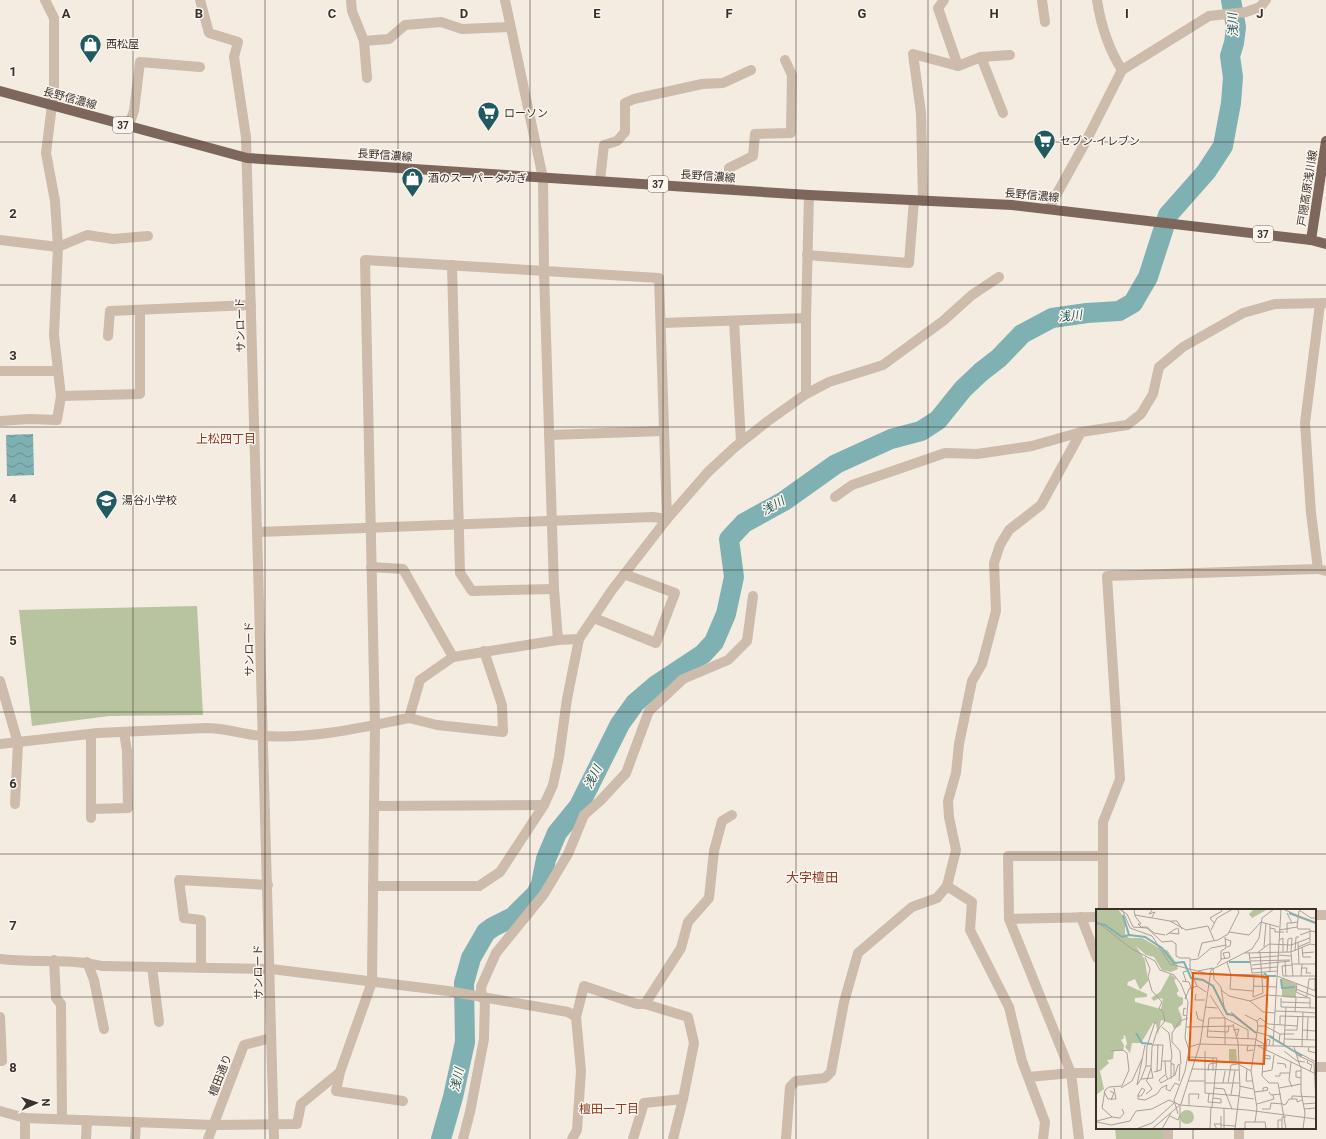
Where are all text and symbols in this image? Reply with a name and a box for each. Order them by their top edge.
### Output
text: A [62,6,71,21]
text: B [195,6,203,21]
text: C [328,6,337,21]
text: D [460,6,468,21]
text: E [593,6,601,21]
text: F [725,6,733,21]
text: G [858,6,867,21]
text: H [989,6,999,21]
text: I [1125,6,1129,21]
text: J [1256,6,1264,21]
water label: 浅川 [1225,11,1241,37]
shop icon: 西松屋 [77,31,103,64]
place label: 西松屋 [106,38,139,51]
text: 1 [9,64,17,79]
street label: 長野信濃線 [42,85,98,112]
supermarket icon: ローソン [475,100,501,133]
place label: ローソン [504,107,548,120]
road number: 37 [113,117,133,133]
supermarket icon: セブン-イレブン [1032,128,1058,161]
place label: セブン-イレブン [1060,135,1140,148]
street label: 長野信濃線 [357,147,413,164]
street label: 戸隠高原浅川線 [1295,149,1320,227]
shop icon: 酒のスーパータカぎ [400,165,426,198]
street label: 長野信濃線 [680,168,736,185]
place label: 酒のスーパータカぎ [428,172,527,185]
road number: 37 [648,176,668,192]
street label: 長野信濃線 [1004,187,1060,204]
text: 2 [9,206,17,221]
road number: 37 [1253,226,1273,242]
street label: サンロード [233,297,248,353]
water label: 浅川 [1057,308,1085,324]
text: 3 [9,348,17,363]
district label: 上松四丁目 [196,432,256,446]
school or university icon: 湯谷小学校 [93,487,119,520]
text: 4 [9,491,17,506]
water label: 浅川 [759,493,789,518]
place label: 湯谷小学校 [122,494,177,507]
street label: サンロード [243,621,256,677]
text: 5 [9,633,17,648]
water label: 浅川 [581,761,606,791]
text: 6 [9,776,17,791]
district label: 大字檀田 [786,870,838,885]
inset map [1096,909,1316,1129]
text: 7 [9,918,17,933]
street label: サンロード [252,944,265,1000]
street label: 檀田通り [207,1052,234,1098]
text: 8 [9,1060,17,1075]
water label: 浅川 [448,1065,467,1093]
north arrow [16,1083,56,1123]
text: N [39,1098,52,1107]
district label: 檀田一丁目 [579,1102,639,1116]

